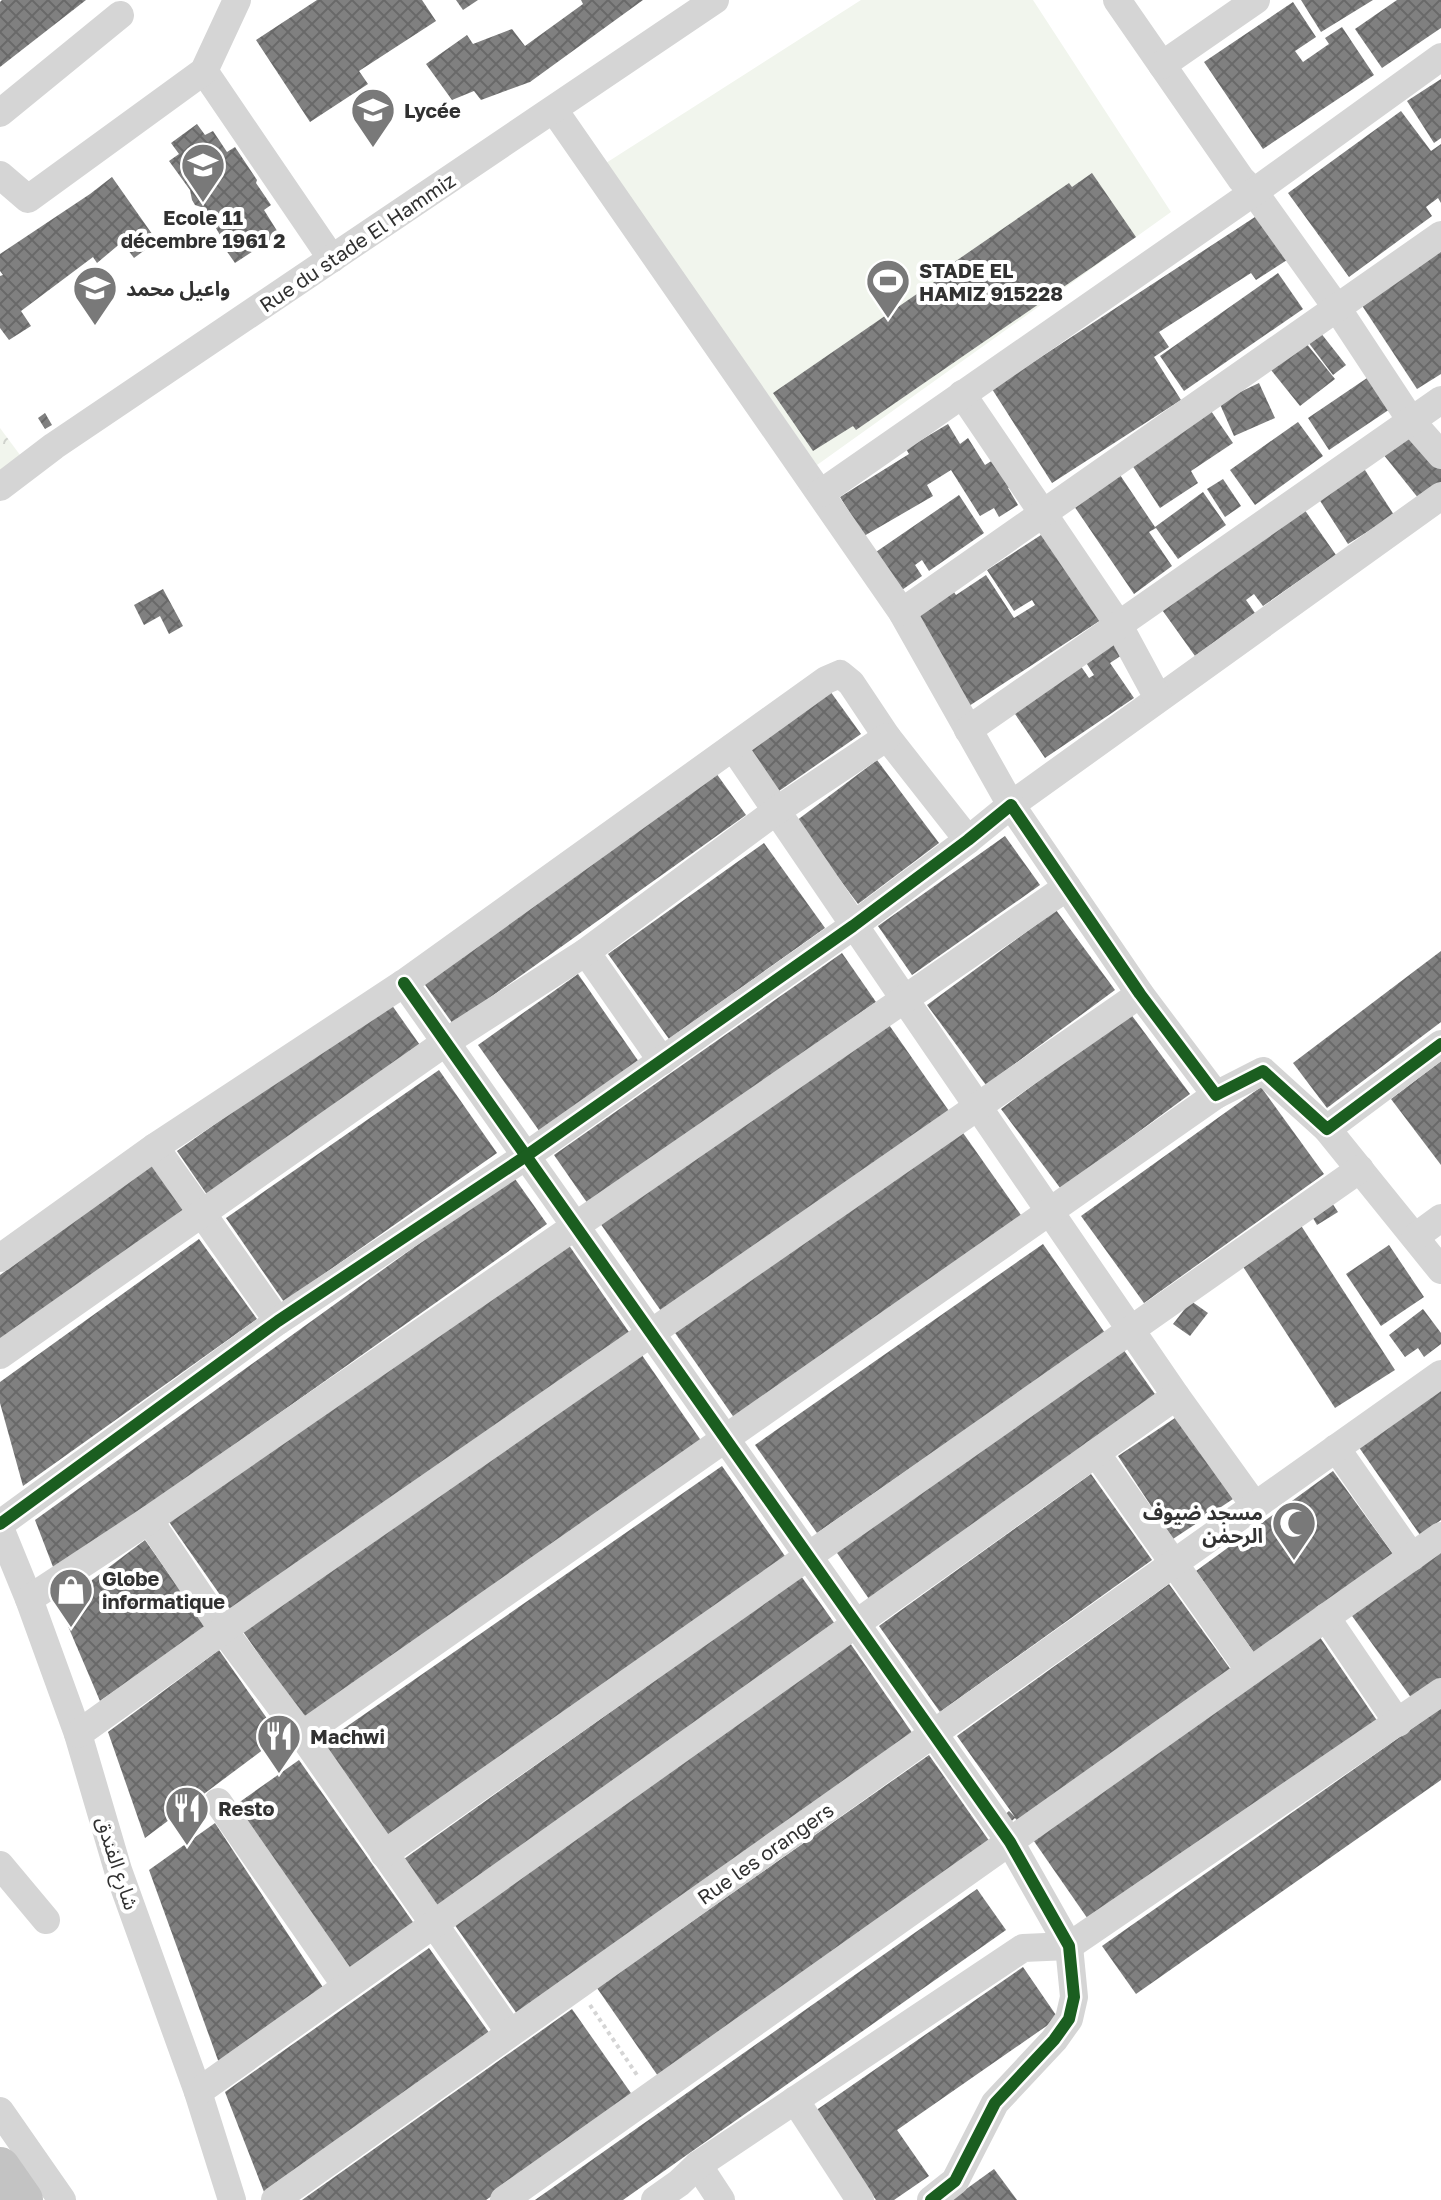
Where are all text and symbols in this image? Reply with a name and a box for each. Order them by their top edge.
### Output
school or university icon: Lycée [349,86,397,149]
place label: Lycée [404,98,461,122]
school or university icon: Ecole 11 décembre 1961 2 [179,141,227,204]
street label: Rue du stade El Hammiz [254,167,460,317]
place label: Ecole 11 décembre 1961 2 [121,205,285,252]
sports icon: STADE EL HAMIZ 915228 [864,257,912,320]
place label: STADE EL HAMIZ 915228 [919,258,1063,305]
school or university icon: واعيل محمد [71,264,119,327]
place label: واعيل محمد [126,276,230,301]
mosque icon: مسجد ضيوف الرحمٰن [1270,1499,1318,1562]
place label: مسجد ضيوف الرحمٰن [1143,1500,1263,1548]
shop icon: Globe informatique [47,1566,95,1629]
place label: Globe informatique [102,1566,225,1613]
restaurant icon: Machwi [255,1712,303,1775]
place label: Machwi [310,1724,385,1748]
restaurant icon: Resto [163,1784,211,1847]
place label: Resto [218,1796,275,1820]
street label: Rue les orangers [692,1797,838,1909]
street label: شارع الفندق [88,1813,144,1914]

